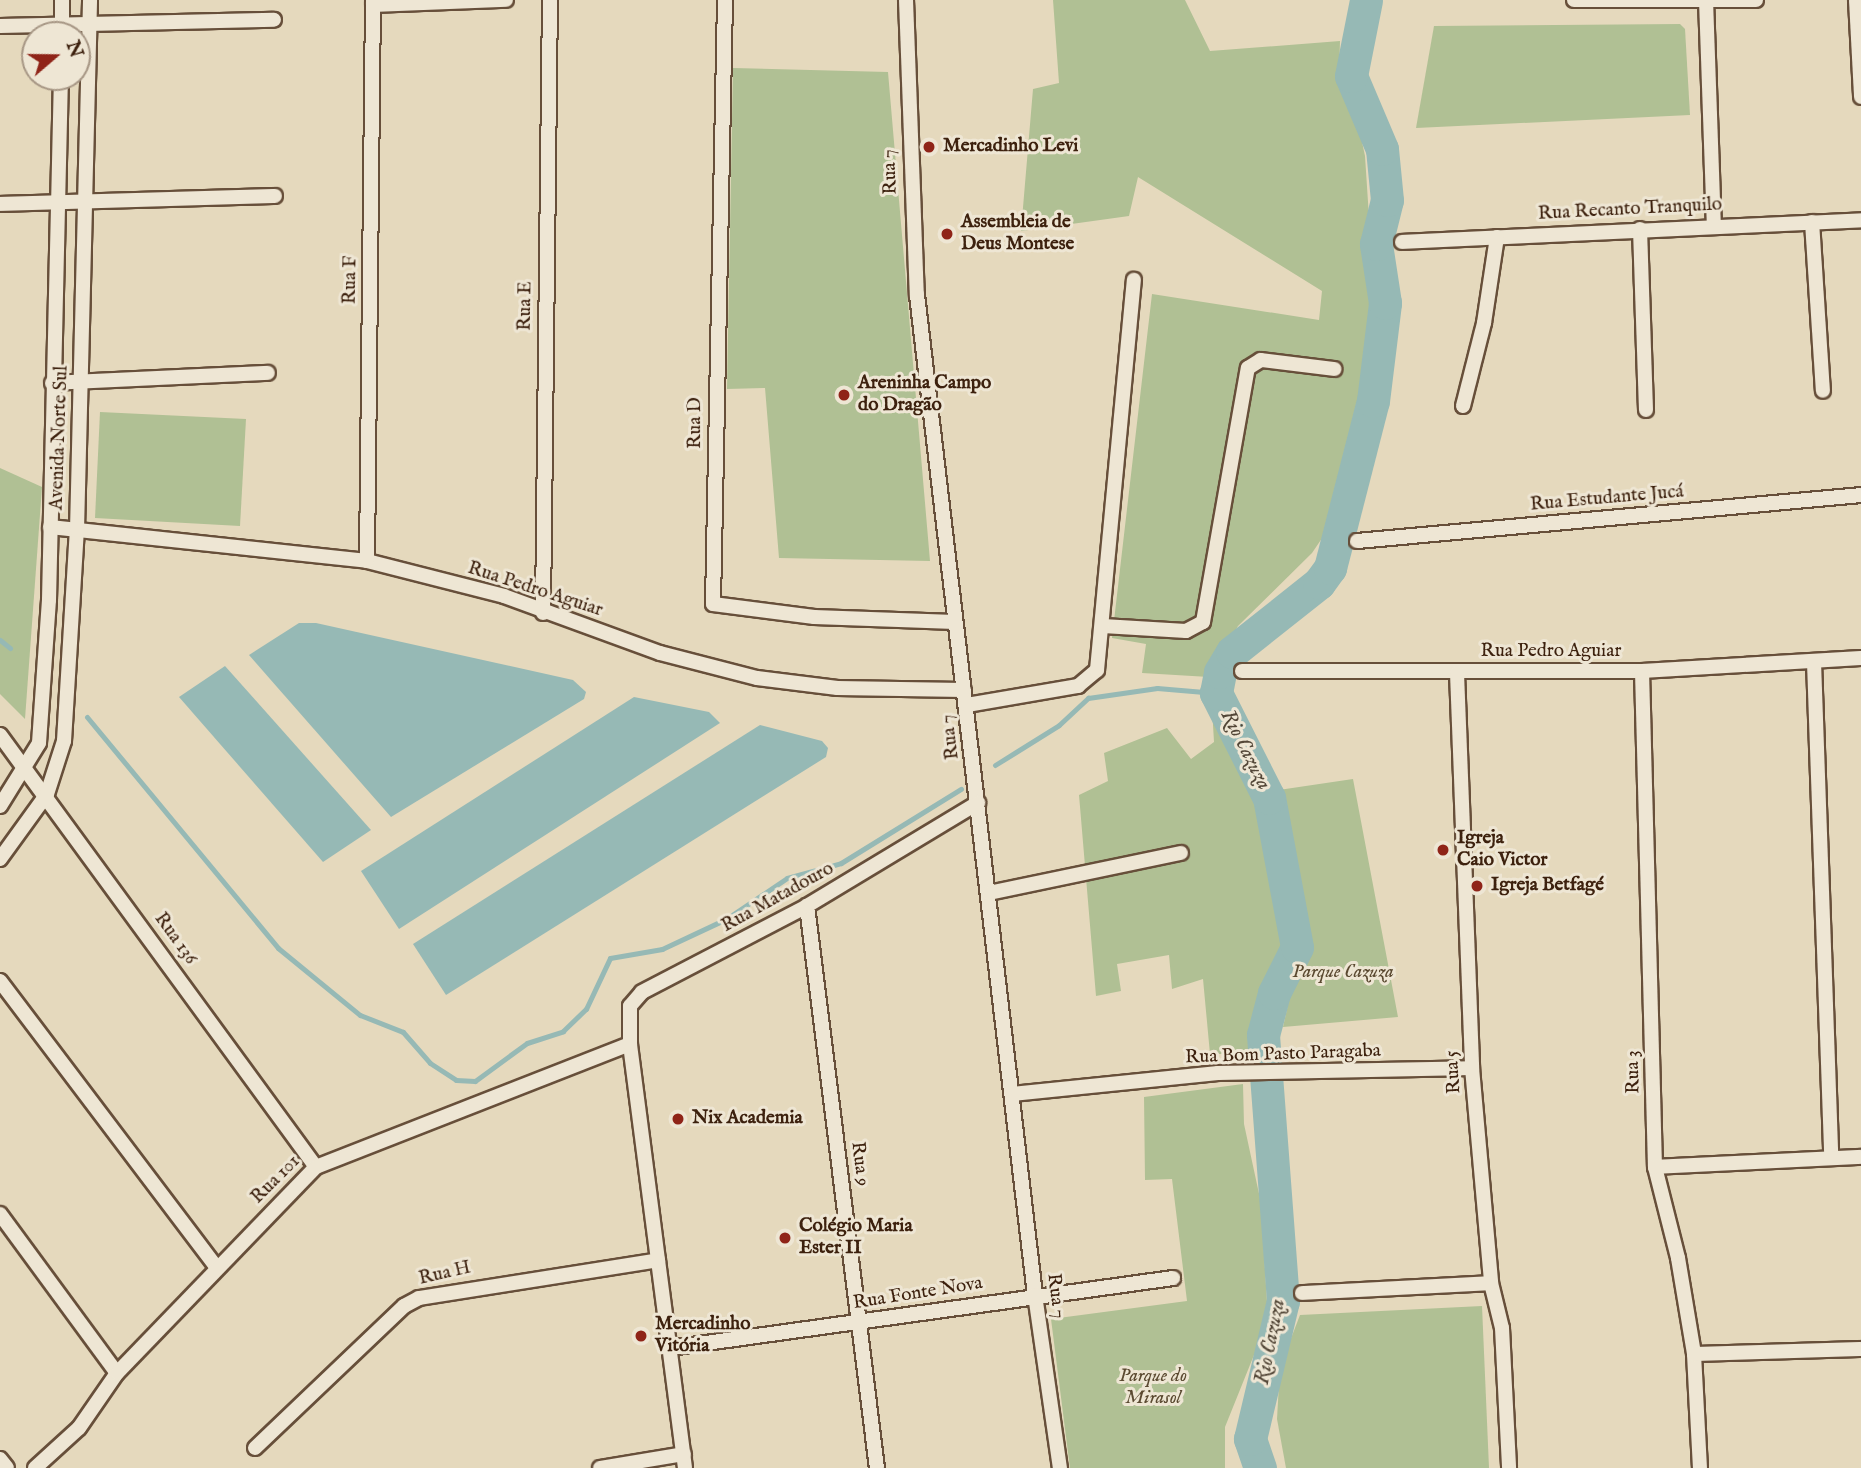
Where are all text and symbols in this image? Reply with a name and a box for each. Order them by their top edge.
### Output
north arrow [21,21,91,91]
text: N [60,38,88,61]
place label: Mercadinho Levi [943,136,1078,158]
marker: Mercadinho Levi [921,139,937,155]
street label: Rua 7 [879,149,903,195]
street label: Rua Recanto Tranquilo [1537,194,1723,226]
place label: Assembleia de Deus Montese [961,212,1074,256]
marker: Assembleia de Deus Montese [939,226,955,242]
street label: Rua F [339,255,363,305]
street label: Rua E [514,281,538,331]
street label: Avenida Norte Sul [46,365,74,511]
place label: Areninha Campo do Dragão [858,373,991,417]
marker: Areninha Campo do Dragão [836,387,852,403]
street label: Rua D [685,397,707,449]
street label: Rua Estudante Jucá [1529,481,1685,517]
street label: Rua Pedro Aguiar [465,557,605,623]
street label: Rua Pedro Aguiar [1481,641,1621,663]
water label: Rio Cazuza [1214,706,1276,794]
street label: Rua 7 [937,713,965,761]
place label: Igreja Caio Victor [1457,828,1547,872]
marker: Igreja Caio Victor [1435,842,1451,858]
street label: Rua Matadouro [718,858,838,938]
place label: Igreja Betfagé [1491,875,1604,897]
marker: Igreja Betfagé [1469,878,1485,894]
street label: Rua 136 [149,909,201,969]
park label: Parque Cazuza [1292,962,1394,984]
street label: Rua Bom Pasto Paragaba [1185,1040,1381,1070]
street label: Rua 5 [1441,1050,1467,1094]
street label: Rua 3 [1622,1050,1646,1094]
place label: Nix Academia [692,1108,803,1130]
marker: Nix Academia [670,1111,686,1127]
street label: Rua 9 [845,1140,873,1188]
street label: Rua 101 [247,1151,305,1209]
place label: Colégio Maria Ester II [799,1216,913,1260]
marker: Colégio Maria Ester II [777,1230,793,1246]
street label: Rua H [417,1257,473,1291]
street label: Rua 7 [1041,1272,1069,1320]
street label: Rua Fonte Nova [852,1273,984,1315]
water label: Rio Cazuza [1250,1297,1292,1387]
place label: Mercadinho Vitória [655,1314,750,1358]
marker: Mercadinho Vitória [633,1328,649,1344]
park label: Parque do Mirasol [1119,1366,1187,1410]

